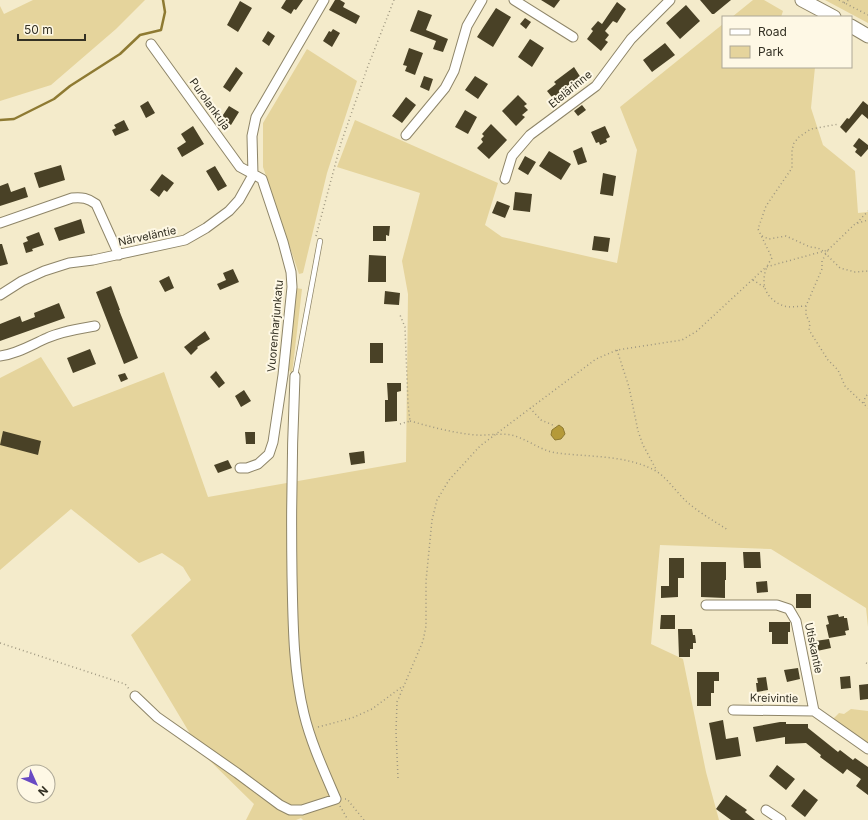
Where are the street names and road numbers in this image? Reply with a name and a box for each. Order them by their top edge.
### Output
street label: Etelärinne [545,67,595,111]
street label: Purolankuja [186,75,234,133]
street label: Närveläntie [117,223,177,249]
street label: Vuorenharjunkatu [264,279,286,373]
street label: Utiskantie [802,621,826,675]
street label: Kreivintie [750,691,798,705]

